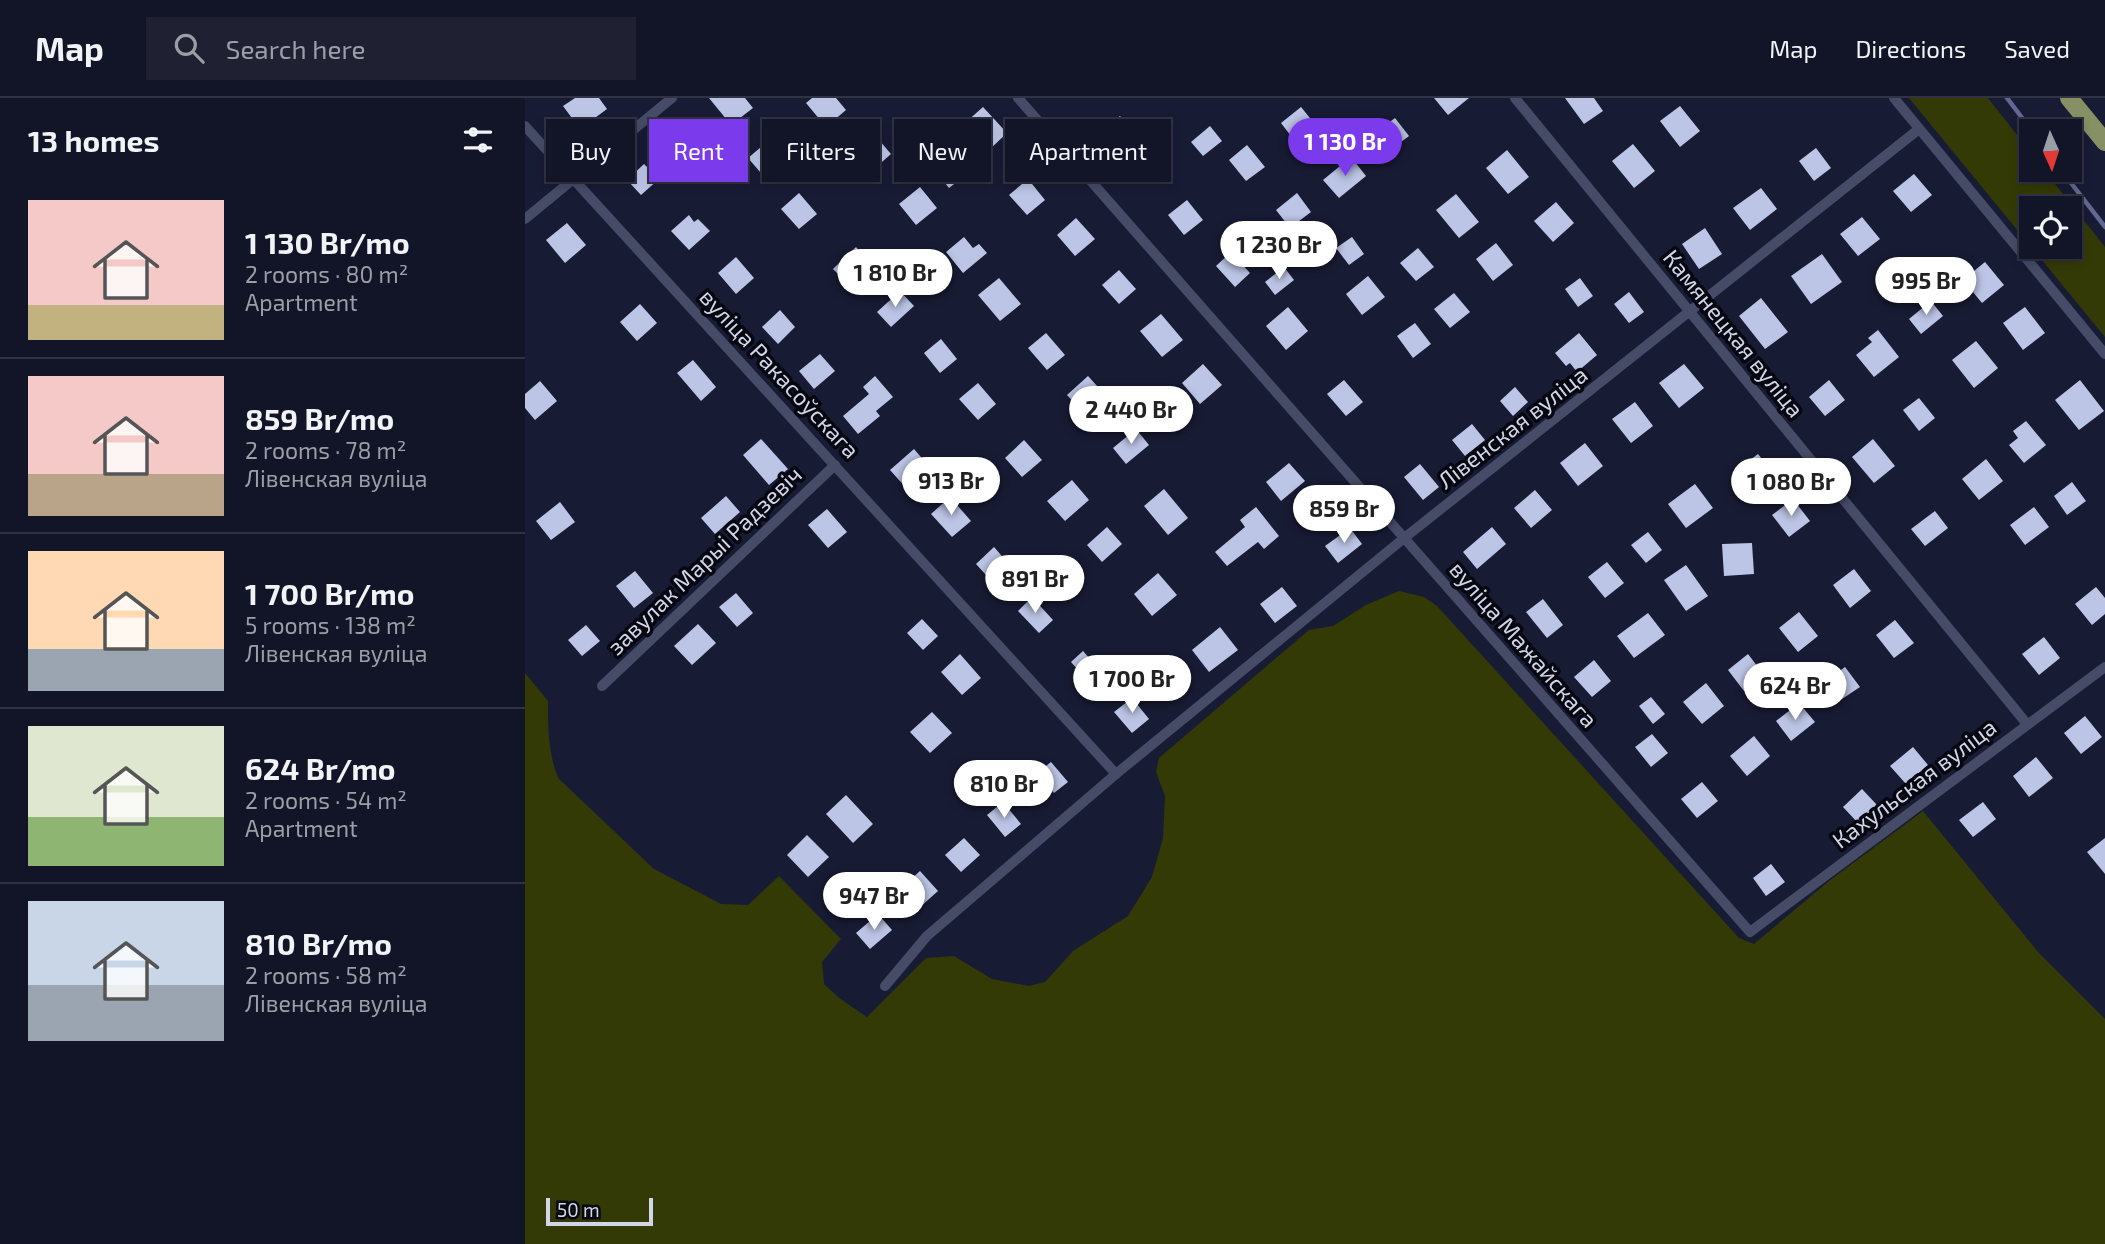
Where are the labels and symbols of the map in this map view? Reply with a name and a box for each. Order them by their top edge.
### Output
pin: 1 130 Br [1273,118,1417,178]
north arrow [2019,119,2083,182]
pin: 1 230 Br [1207,222,1351,281]
street label: Камянецкая вуліца [1657,244,1810,423]
pin: 1 810 Br [823,250,967,309]
pin: 995 Br [1869,258,1983,317]
street label: вуліца Ракасоўскага [694,282,866,464]
street label: Лівенская вуліца [1432,360,1593,495]
pin: 2 440 Br [1059,386,1203,446]
pin: 913 Br [894,458,1008,517]
pin: 1 080 Br [1719,458,1863,518]
street label: завулак Марыі Радзевіч [601,460,808,661]
pin: 859 Br [1287,486,1401,545]
street label: вуліца Мажайскага [1443,555,1604,734]
pin: 891 Br [978,556,1092,615]
pin: 1 700 Br [1060,656,1204,715]
pin: 624 Br [1738,662,1852,722]
street label: Кахульская вуліца [1826,712,2002,855]
pin: 810 Br [947,760,1061,820]
pin: 947 Br [817,872,931,932]
scale bar [546,1195,653,1227]

